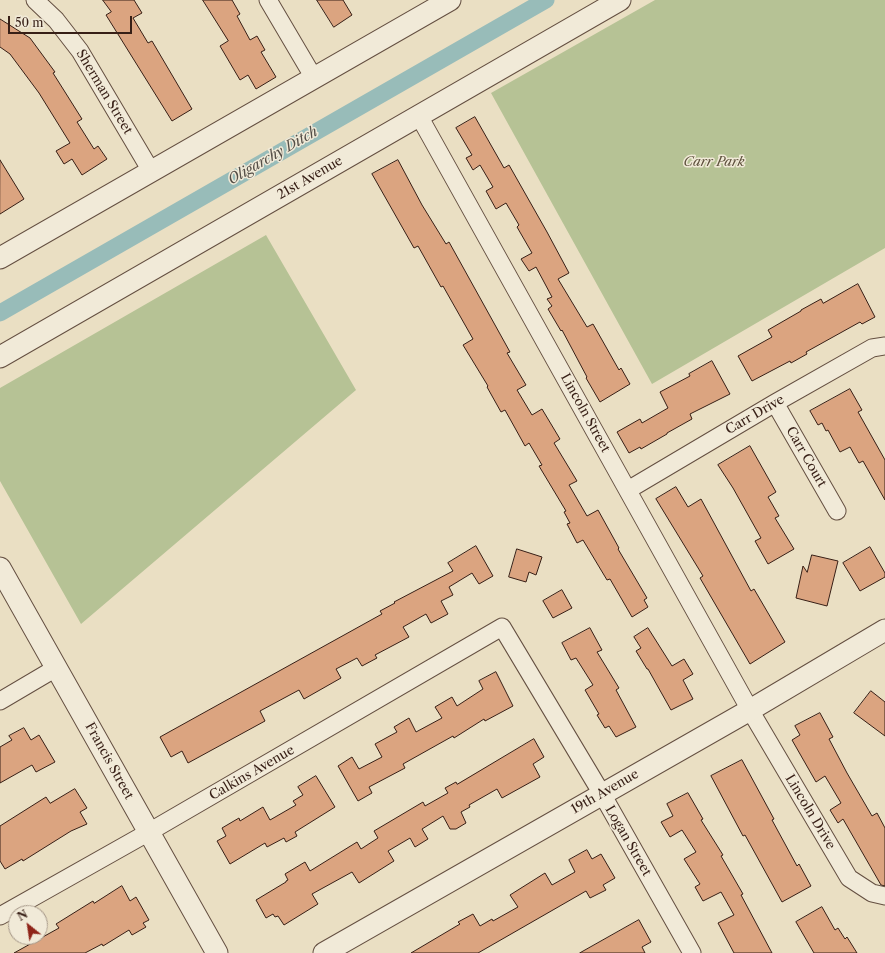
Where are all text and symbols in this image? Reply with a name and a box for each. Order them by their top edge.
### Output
scale bar [10,8,134,34]
text: 50 m [15,15,44,30]
street label: Sherman Street [73,47,135,137]
water label: Oligarchy Ditch [225,123,321,189]
street label: 21st Avenue [275,153,345,203]
park label: Carr Park [683,154,745,170]
street label: Lincoln Street [557,371,613,455]
street label: Carr Drive [723,392,787,438]
street label: Carr Court [782,424,830,490]
street label: Francis Street [81,720,137,802]
street label: Calkins Avenue [207,742,297,804]
street label: 19th Avenue [568,766,642,818]
street label: Lincoln Drive [782,772,838,852]
street label: Logan Street [602,803,654,879]
north arrow [8,905,48,945]
text: N [15,907,30,924]

